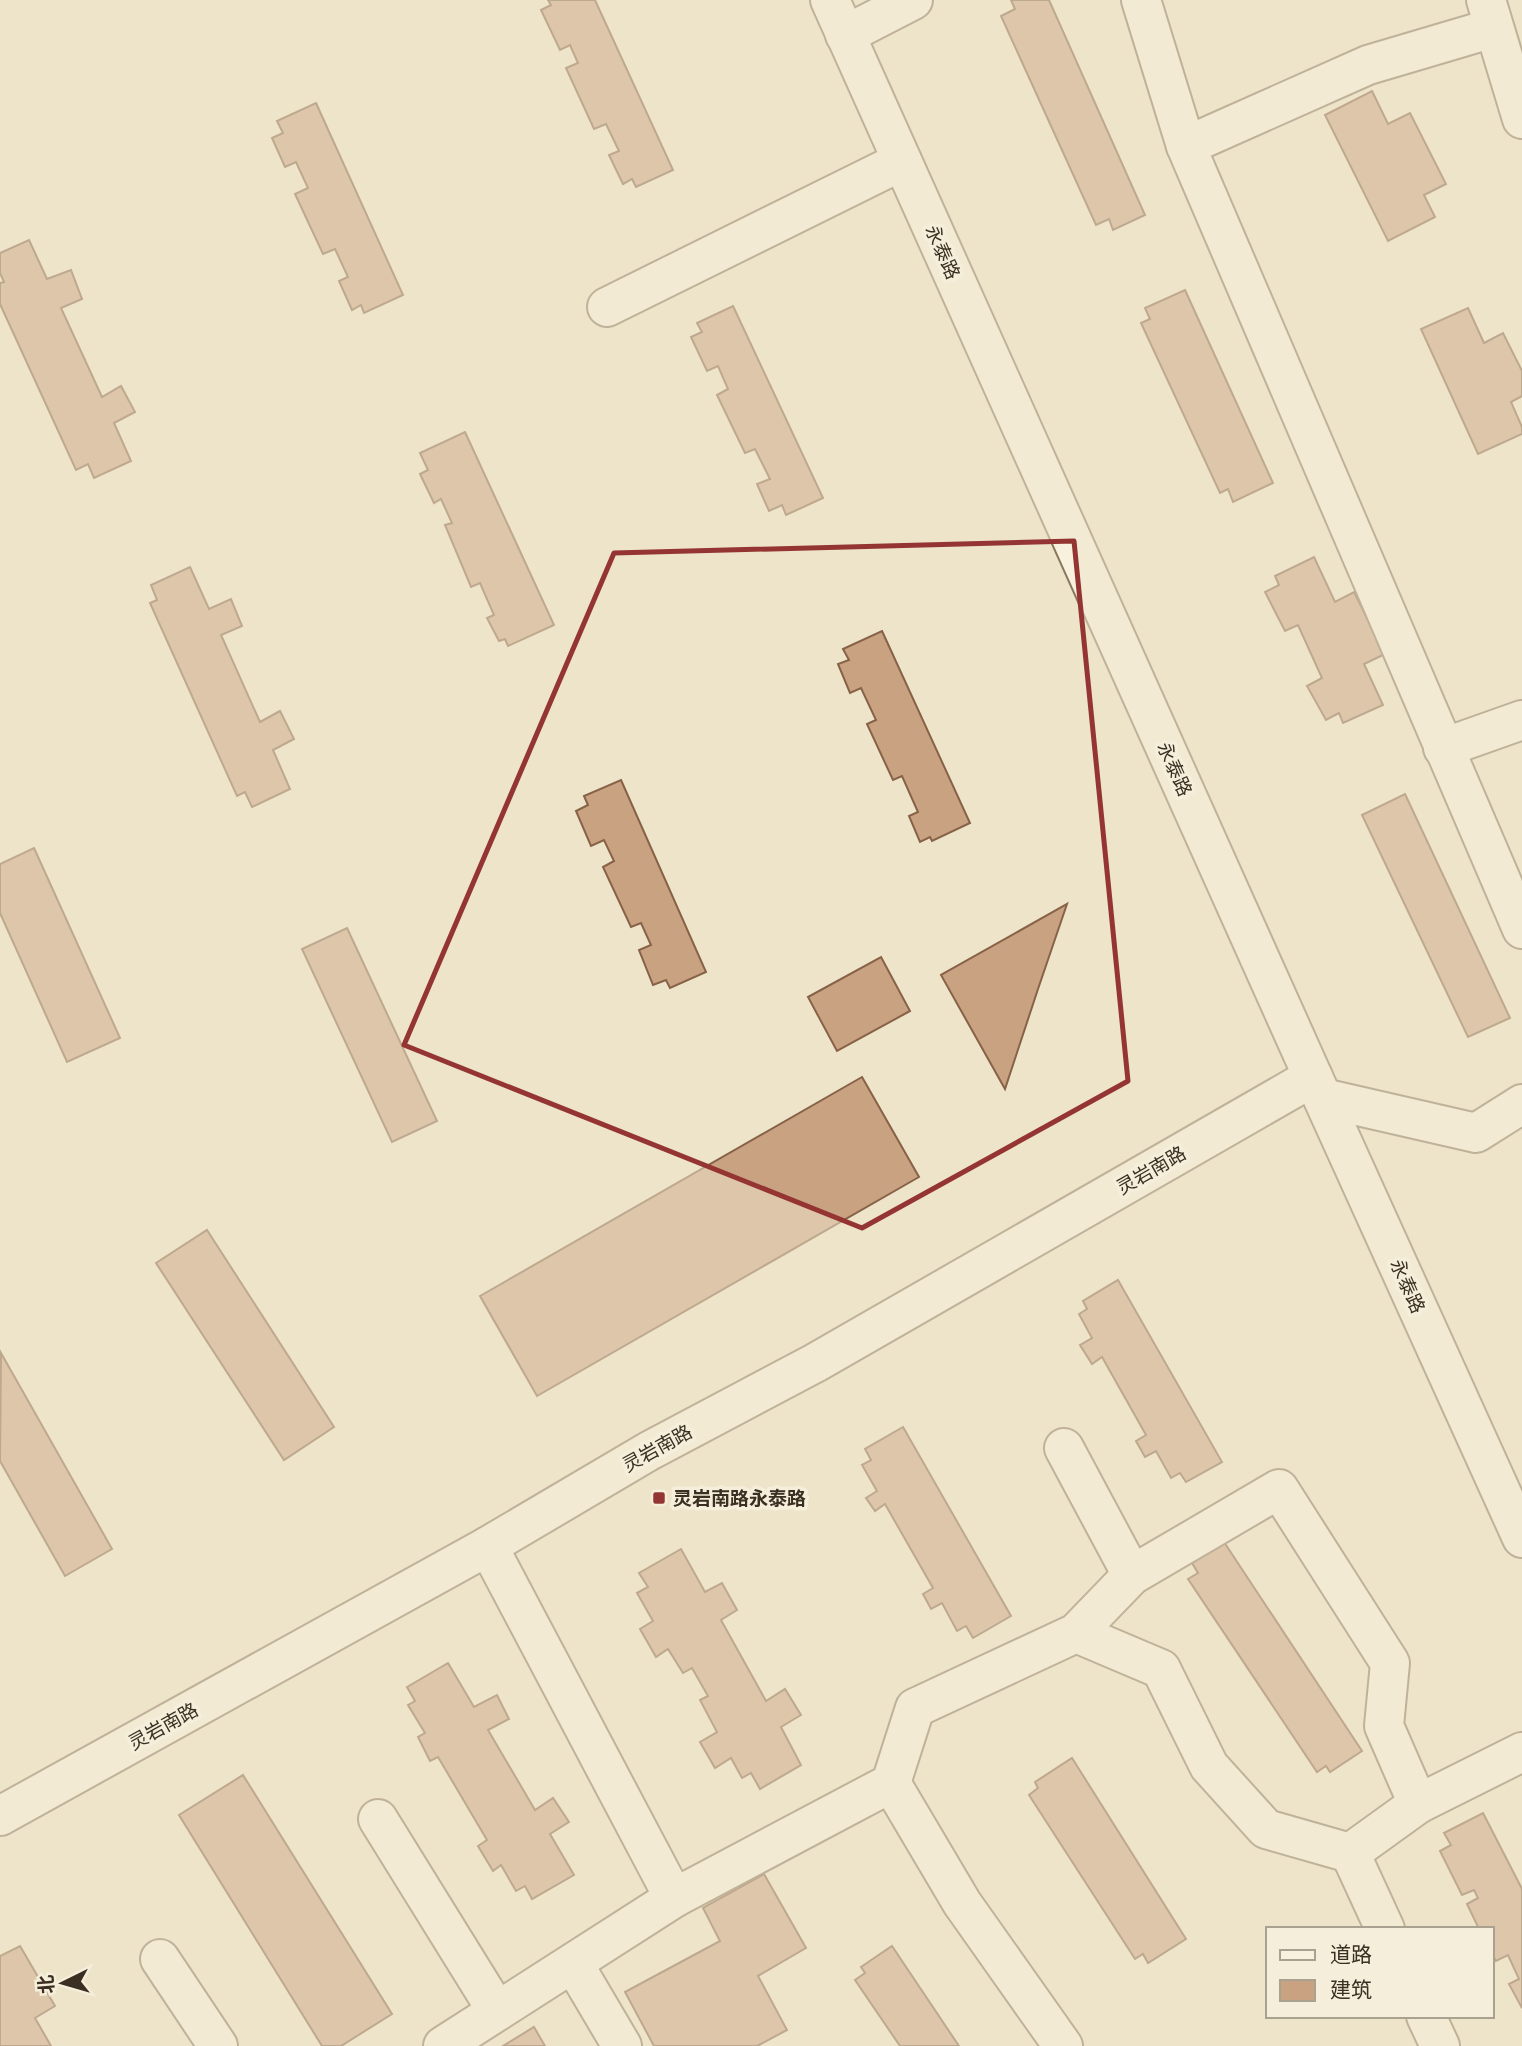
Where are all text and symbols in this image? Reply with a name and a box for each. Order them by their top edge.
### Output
street label: 永泰路 [920,220,967,283]
street label: 永泰路 [1152,737,1199,800]
street label: 灵岩南路 [1111,1139,1190,1199]
street label: 永泰路 [1385,1254,1432,1317]
street label: 灵岩南路 [617,1417,696,1477]
place label: 灵岩南路永泰路 [673,1484,806,1510]
marker: 灵岩南路永泰路 [651,1490,667,1506]
street label: 灵岩南路 [123,1695,202,1755]
legend [1266,1927,1494,2018]
text: 道路 [1330,1939,1372,1967]
north arrow [28,1948,98,2018]
text: 北 [31,1974,59,1995]
text: 建筑 [1330,1974,1372,2002]

